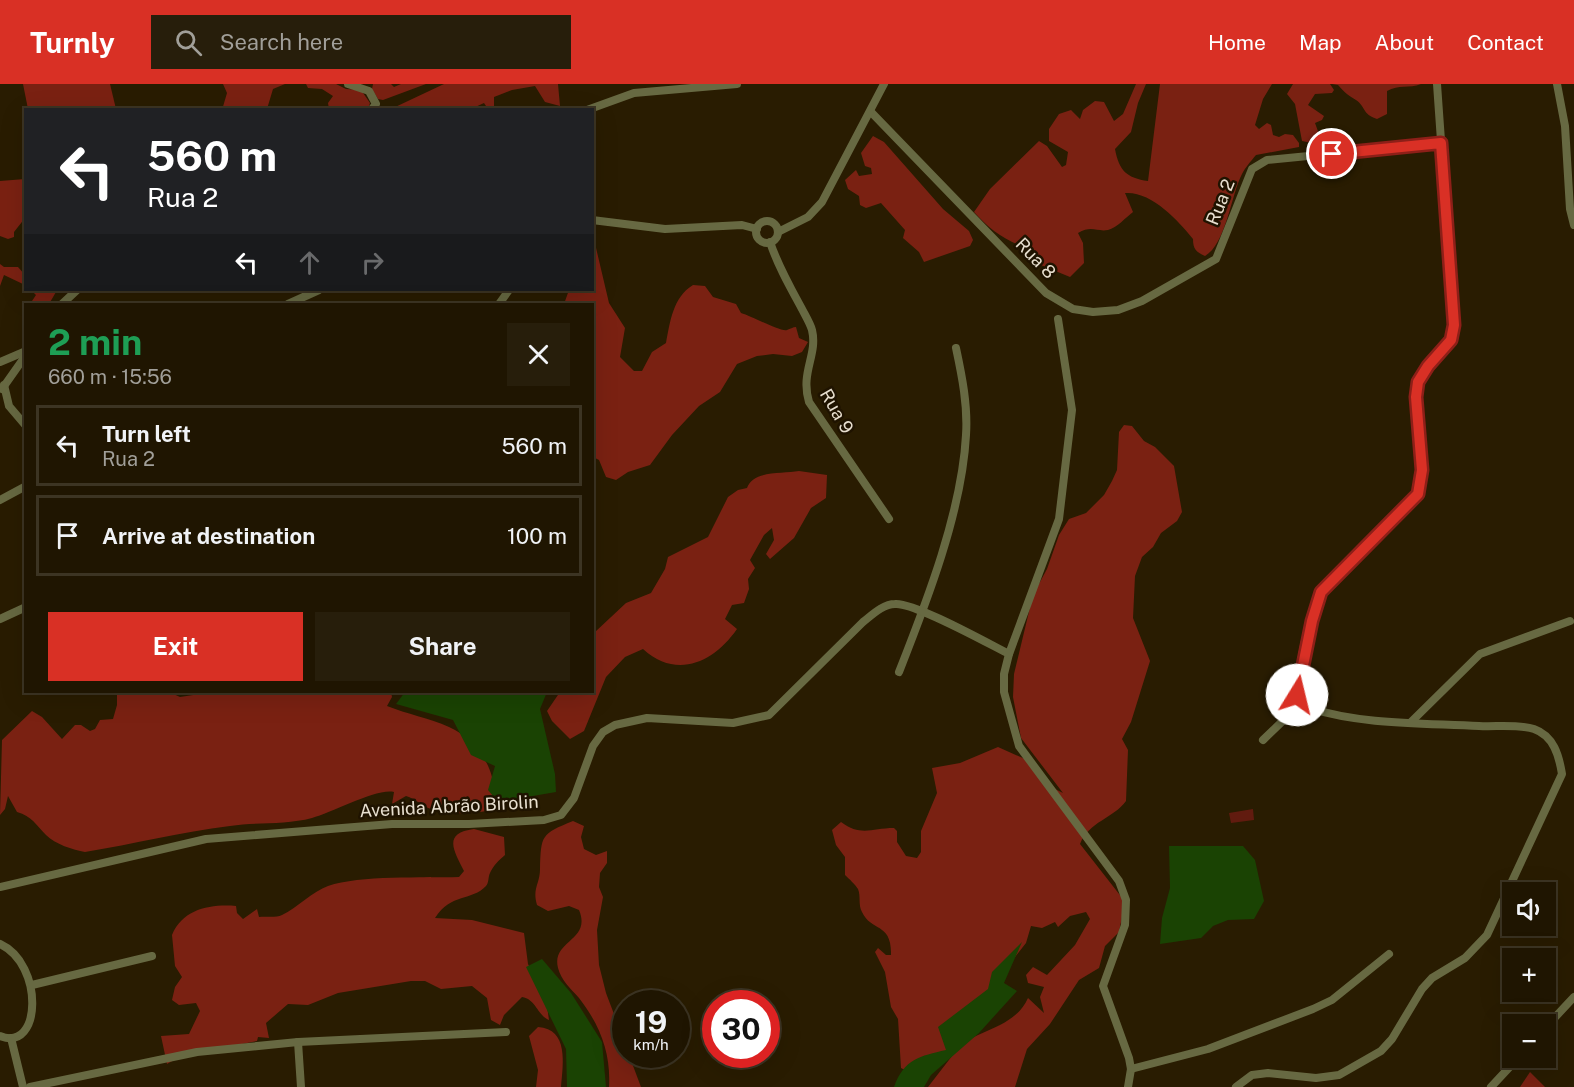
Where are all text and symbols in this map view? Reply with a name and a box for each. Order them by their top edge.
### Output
search box [151,15,571,69]
text: Turnly [30,26,115,59]
icon: search [172,26,205,59]
text: Search here [220,29,343,55]
text: Home [1208,30,1266,55]
text: Map [1299,30,1342,55]
text: About [1375,30,1434,55]
text: Contact [1467,30,1544,55]
pin [1306,128,1357,179]
text: 560 m [147,131,277,180]
icon: left [48,132,126,210]
icon: arrive [1315,137,1348,170]
street label: Rua 2 [1201,176,1239,228]
text: Rua 2 [147,181,218,213]
street label: Rua 8 [1012,233,1060,283]
icon: left [230,246,263,279]
icon: ahead [293,246,326,279]
icon: right [356,246,389,279]
text: 2 min [48,321,142,363]
button: close [507,323,570,386]
text: 660 m · 15:56 [48,365,172,389]
street label: Rua 9 [816,385,858,437]
text: Turn left [102,421,191,447]
icon: left [51,429,84,462]
text: 560 m [502,433,567,459]
text: Rua 2 [102,447,155,471]
icon: arrive [51,519,84,552]
text: Arrive at destination [102,523,315,549]
text: 100 m [507,523,567,549]
button: Exit [48,612,303,681]
button: Share [315,612,570,681]
position arrow [1265,663,1329,727]
street label: Avenida Abrão Birolin [359,791,539,821]
map controls [1502,882,1556,1068]
button: sound [1502,882,1556,936]
button: + [1502,948,1556,1002]
speed limit sign: 30 [702,990,780,1068]
text: 19 [635,1004,667,1040]
button: − [1502,1014,1556,1068]
text: km/h [633,1036,669,1053]

